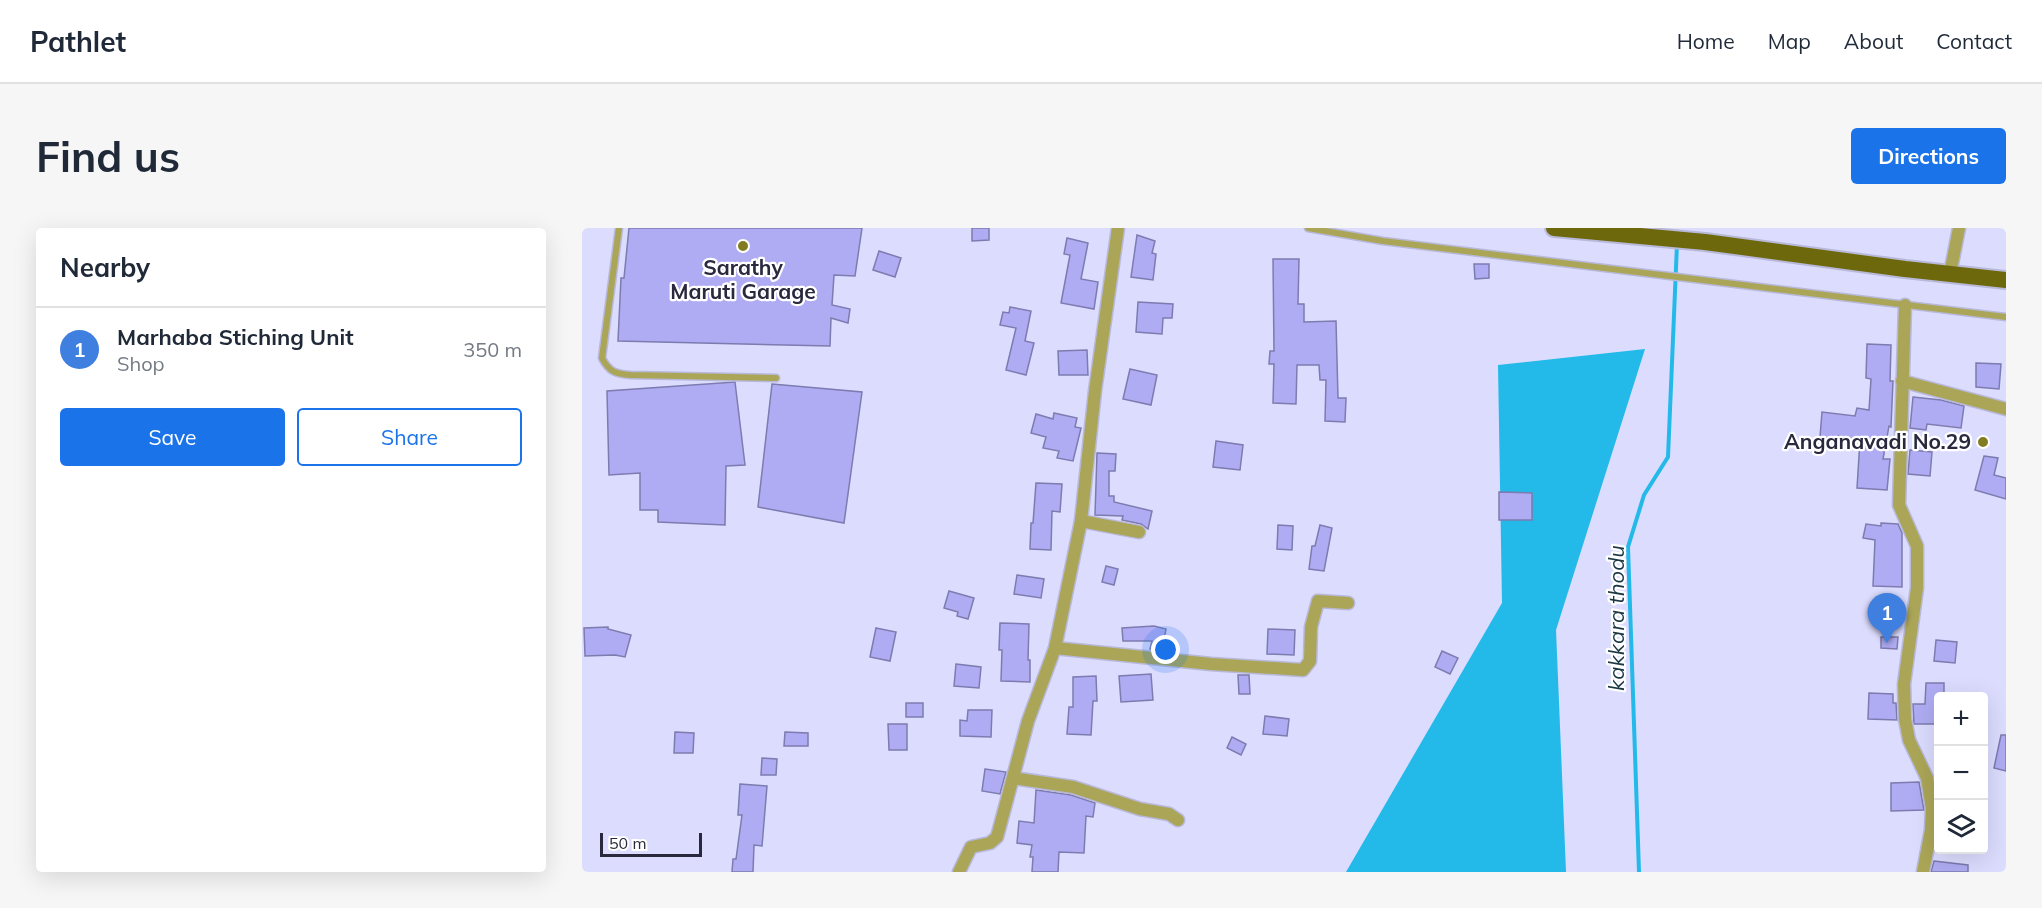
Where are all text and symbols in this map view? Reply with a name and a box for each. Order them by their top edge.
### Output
text: Pathlet [30,24,126,59]
text: Home [1677,28,1735,54]
text: Map [1768,28,1811,54]
text: About [1844,28,1903,54]
text: Contact [1936,28,2012,54]
button: Directions [1851,128,2006,184]
text: Find us [36,130,180,183]
marker: Sarathy Maruti Garage [736,239,750,253]
text: Nearby [60,251,150,284]
place label: Sarathy Maruti Garage [670,254,816,304]
text: Marhaba Stiching Unit [117,323,354,351]
text: 1 [74,337,86,362]
text: 350 m [463,337,522,362]
text: Shop [117,351,165,376]
button: Save [60,408,285,466]
button: Share [297,408,522,466]
place label: Anganavadi No.29 [1784,428,1971,454]
marker: Anganavadi No.29 [1976,435,1990,449]
water label: kakkara thodu [1602,545,1630,691]
pin: 1 [1868,594,1906,643]
your location [1151,635,1180,664]
map controls [1934,692,1988,854]
button: + [1934,692,1988,746]
button: − [1934,746,1988,800]
button: layers [1934,800,1988,854]
scale bar [600,830,702,858]
text: 50 m [609,833,646,853]

